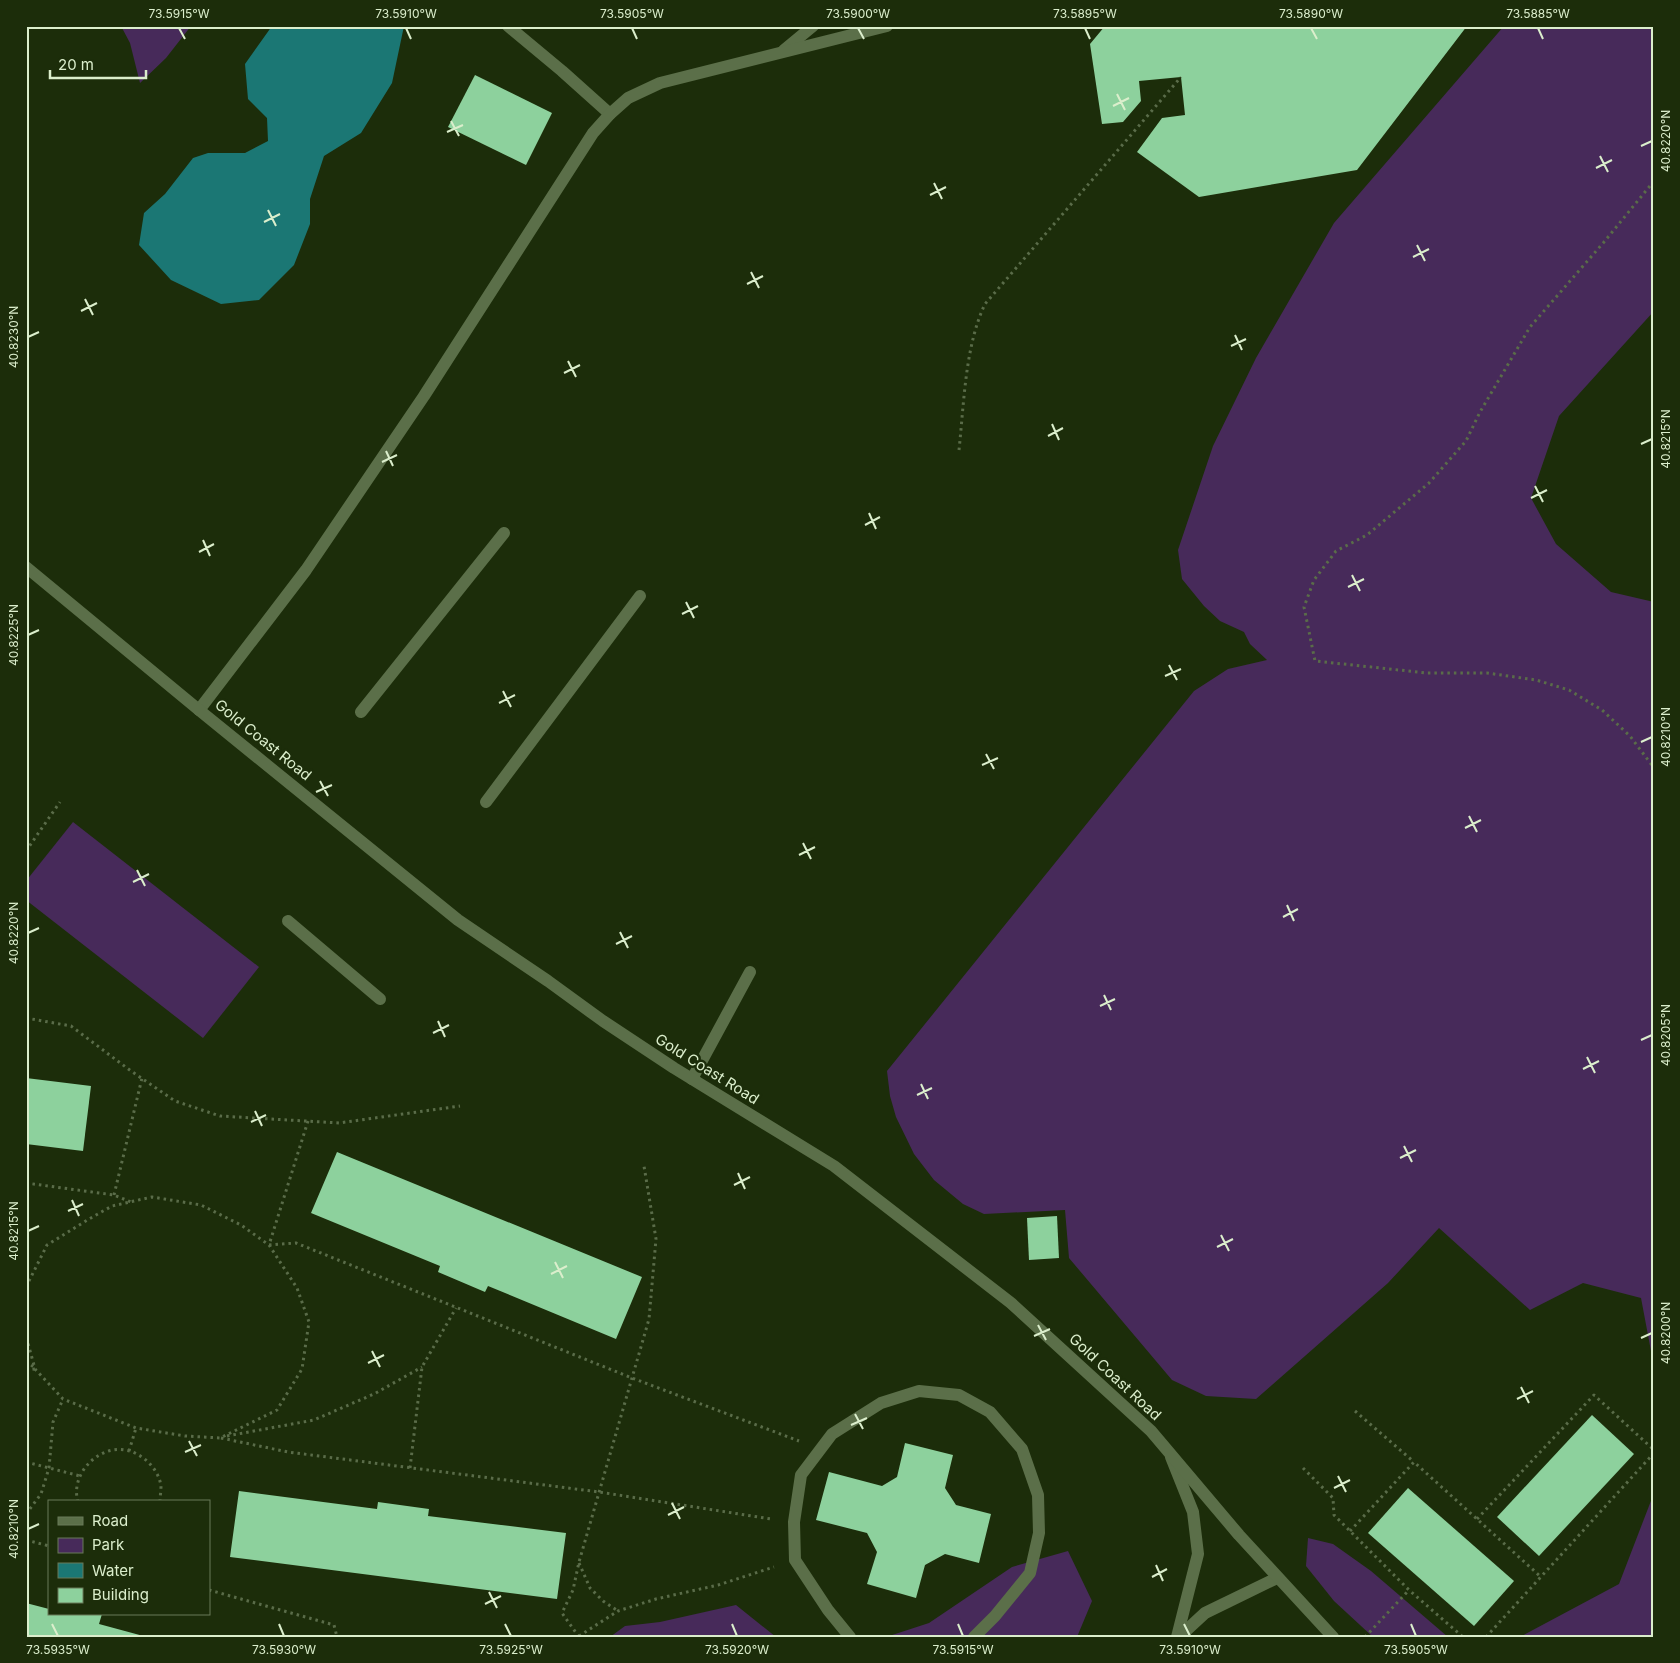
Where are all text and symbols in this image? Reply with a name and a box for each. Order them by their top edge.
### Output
text: 73.5915°W [148,6,210,21]
text: 73.5910°W [375,6,437,21]
text: 73.5905°W [600,6,664,21]
text: 73.5900°W [826,6,890,21]
text: 73.5895°W [1053,6,1117,21]
text: 73.5890°W [1279,6,1343,21]
text: 73.5885°W [1506,6,1570,21]
scale bar [50,48,146,80]
text: 20 m [58,55,94,74]
text: 40.8220°N [1658,110,1673,172]
text: 40.8230°N [6,306,21,368]
text: 40.8215°N [1658,409,1673,469]
text: 40.8225°N [6,604,21,666]
street label: Gold Coast Road [211,695,316,784]
text: 40.8210°N [1658,707,1673,767]
text: 40.8220°N [6,902,21,964]
text: 40.8205°N [1658,1004,1673,1066]
street label: Gold Coast Road [652,1029,763,1108]
text: 40.8215°N [6,1201,21,1261]
text: 40.8200°N [1658,1302,1673,1364]
street label: Gold Coast Road [1065,1329,1165,1424]
text: 40.8210°N [6,1499,21,1559]
legend [48,1500,210,1616]
text: Road [92,1511,128,1530]
text: Park [92,1535,125,1554]
text: Water [92,1561,134,1580]
text: Building [92,1585,149,1604]
text: 73.5935°W [26,1642,90,1657]
text: 73.5930°W [252,1642,316,1657]
text: 73.5925°W [479,1642,543,1657]
text: 73.5920°W [705,1642,769,1657]
text: 73.5915°W [932,1642,994,1657]
text: 73.5910°W [1159,1642,1221,1657]
text: 73.5905°W [1384,1642,1448,1657]

